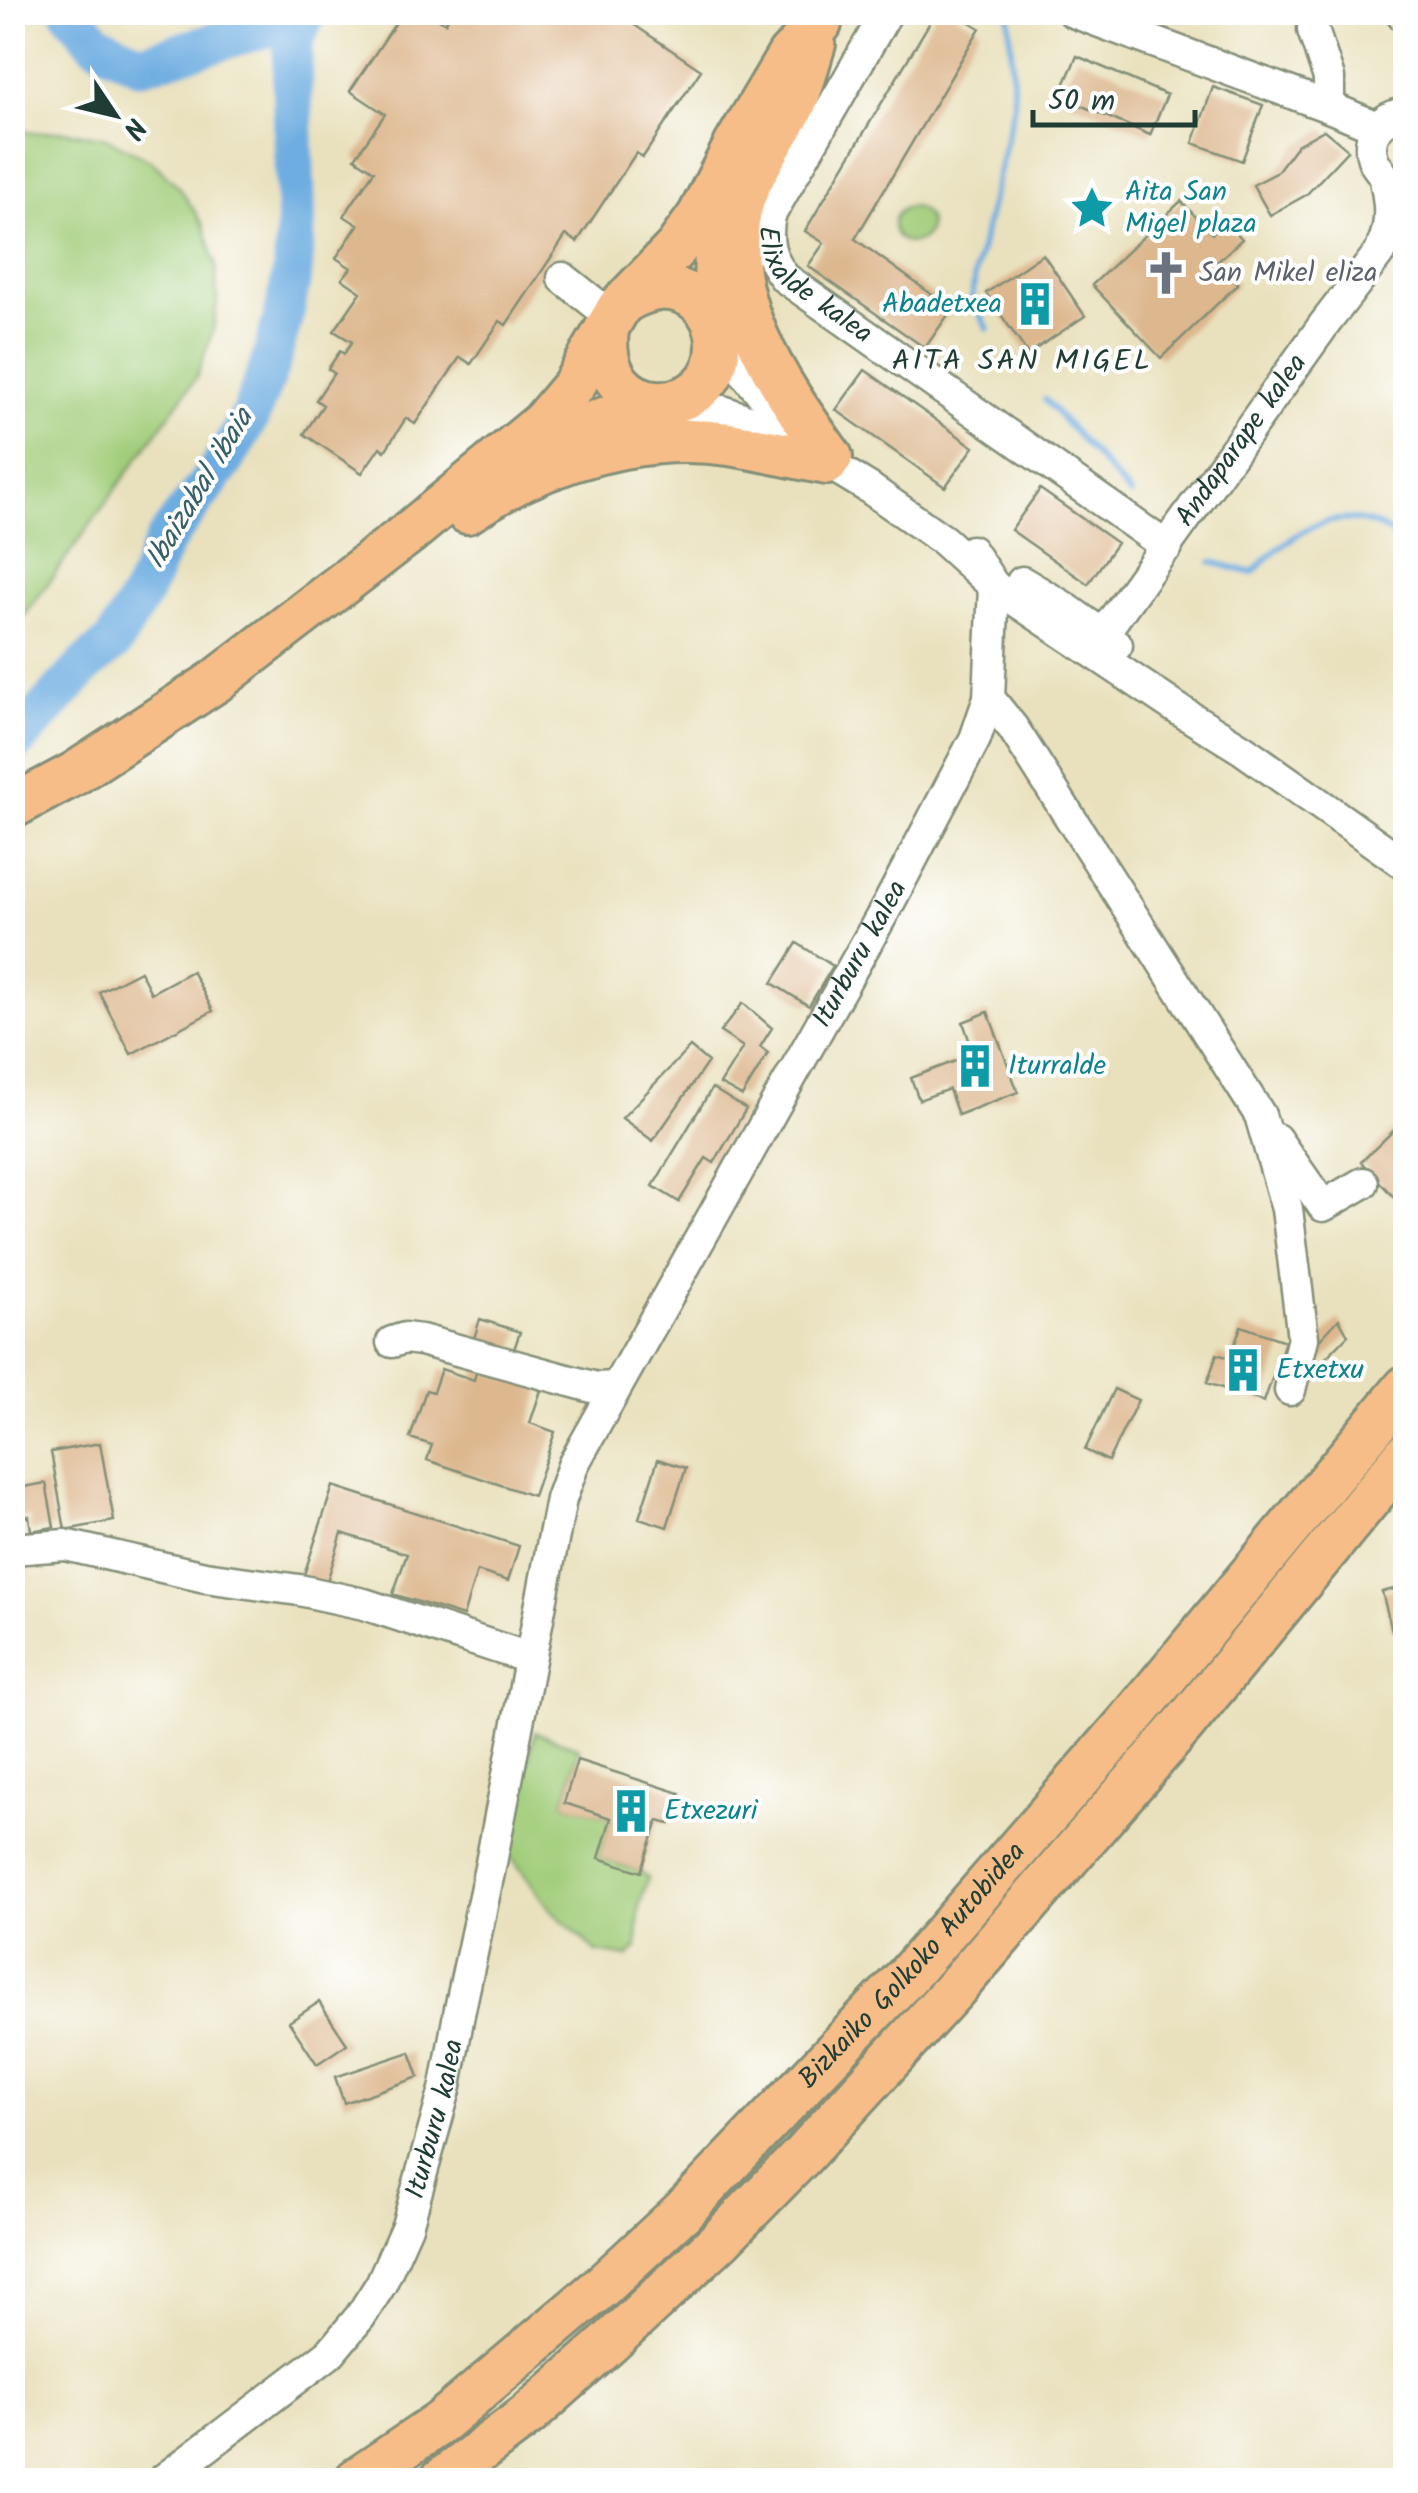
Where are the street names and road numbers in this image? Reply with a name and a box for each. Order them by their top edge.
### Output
street label: Elixalde kalea [745,226,882,356]
street label: Andaparape kalea [1164,344,1319,536]
street label: Iturburu kalea [801,872,920,1036]
street label: Bizkaiko Golkoko Autobidea [788,1832,1037,2100]
street label: Iturburu kalea [393,2036,476,2204]

